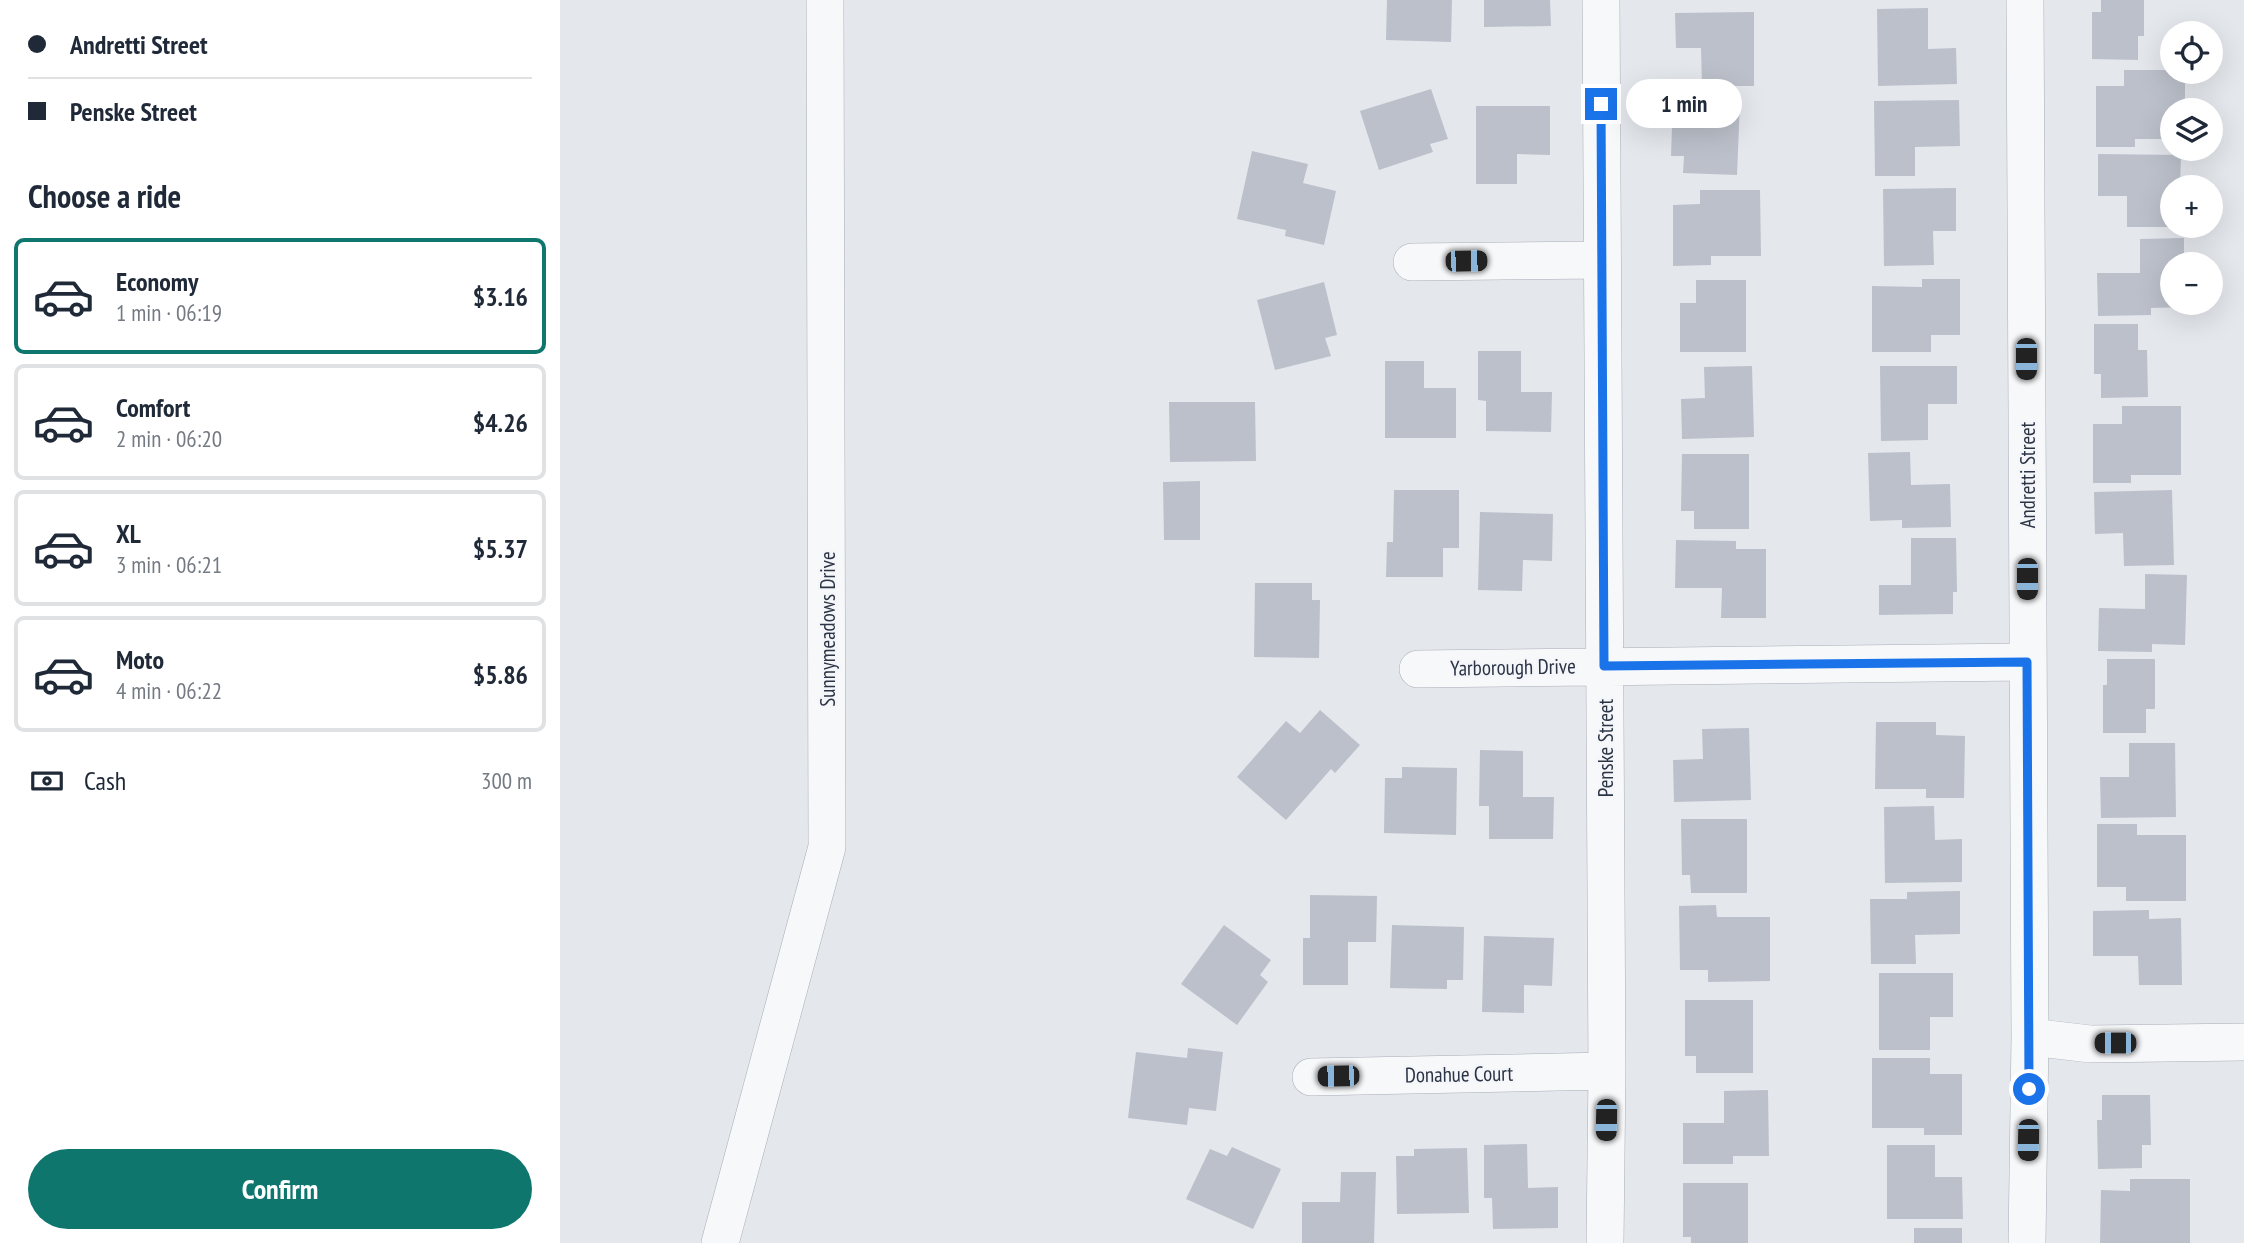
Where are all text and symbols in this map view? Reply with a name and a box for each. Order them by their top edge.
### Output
map controls [2160,21,2223,315]
button: locate [2160,21,2223,84]
text: Andretti Street [70,28,208,61]
callout: 1 min [1626,80,1741,128]
route end [1585,88,1617,120]
text: 1 min [1661,89,1707,118]
text: Penske Street [70,95,197,128]
button: layers [2160,98,2223,161]
text: Choose a ride [28,175,181,217]
button: + [2160,175,2223,238]
car [1445,250,1488,272]
button: − [2160,252,2223,315]
icon: car [32,265,95,328]
text: Economy [116,265,198,298]
text: $3.16 [473,280,528,313]
text: 1 min · 06:19 [116,298,222,327]
car [2016,338,2037,380]
icon: car [32,391,95,454]
text: Comfort [116,391,190,424]
text: $4.26 [473,406,528,439]
street label: Andretti Street [2014,421,2041,528]
text: 2 min · 06:20 [116,424,222,453]
icon: car [32,517,95,580]
text: XL [116,517,141,550]
text: $5.37 [473,532,528,565]
text: 3 min · 06:21 [116,550,222,579]
street label: Sunnymeadows Drive [814,551,841,707]
car [2017,558,2038,600]
icon: car [32,643,95,706]
text: Moto [116,643,164,676]
street label: Yarborough Drive [1450,652,1576,682]
text: $5.86 [473,658,528,691]
text: 4 min · 06:22 [116,676,222,705]
street label: Penske Street [1592,699,1619,797]
icon: cash [28,762,66,800]
text: Cash [84,764,126,797]
text: 300 m [481,766,532,795]
car [2095,1033,2137,1054]
street label: Donahue Court [1405,1060,1514,1088]
car [1317,1065,1360,1087]
route start [2013,1073,2045,1105]
car [1596,1099,1617,1141]
car [2018,1119,2039,1161]
button: Confirm [28,1149,532,1229]

